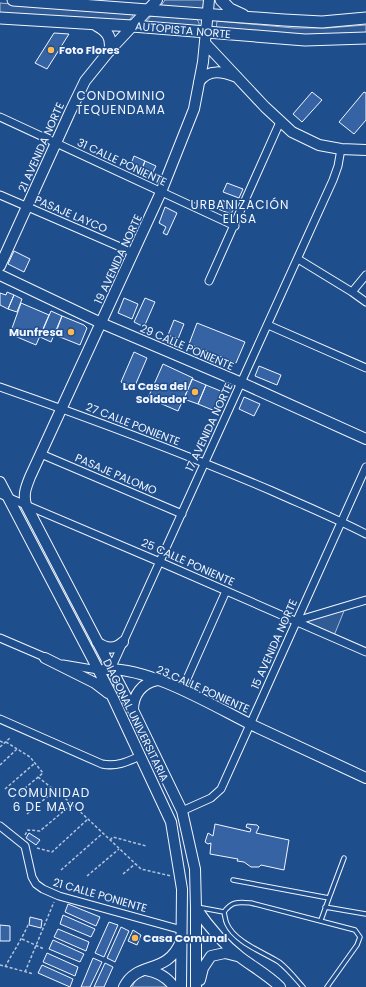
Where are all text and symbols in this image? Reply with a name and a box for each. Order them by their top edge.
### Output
street label: AUTOPISTA NORTE [135,18,231,42]
place label: Foto Flores [59,42,120,58]
marker: Foto Flores [46,45,56,55]
district label: CONDOMINIO TEQUENDAMA [76,87,166,118]
street label: 21 AVENIDA NORTE [14,100,68,194]
street label: 31 CALLE PONIENTE [75,134,169,190]
street label: PASAJE LAYCO [32,191,110,237]
district label: URBANIZACIÓN ELISA [191,196,289,227]
street label: 19 AVENIDA NORTE [90,212,146,306]
street label: 29 CALLE PONIENTE [138,320,236,374]
place label: Munfresa [9,324,63,340]
marker: Munfresa [66,327,76,337]
place label: La Casa del Soldador [123,378,187,407]
street label: 17 AVENIDA NORTE [181,380,237,474]
marker: La Casa del Soldador [190,387,200,397]
street label: 27 CALLE PONIENTE [84,399,182,449]
street label: PASAJE PALOMO [73,450,160,499]
street label: 25 CALLE PONIENTE [139,534,237,590]
street label: 15 AVENIDA NORTE [247,596,301,692]
street label: DIAGONAL UNIVERSITARIA [99,656,173,785]
street label: 23 CALLE PONIENTE [154,661,252,717]
district label: COMUNIDAD 6 DE MAYO [8,784,90,815]
street label: 21 CALLE PONIENTE [51,874,149,916]
place label: Casa Comunal [143,930,227,946]
marker: Casa Comunal [130,933,140,943]

